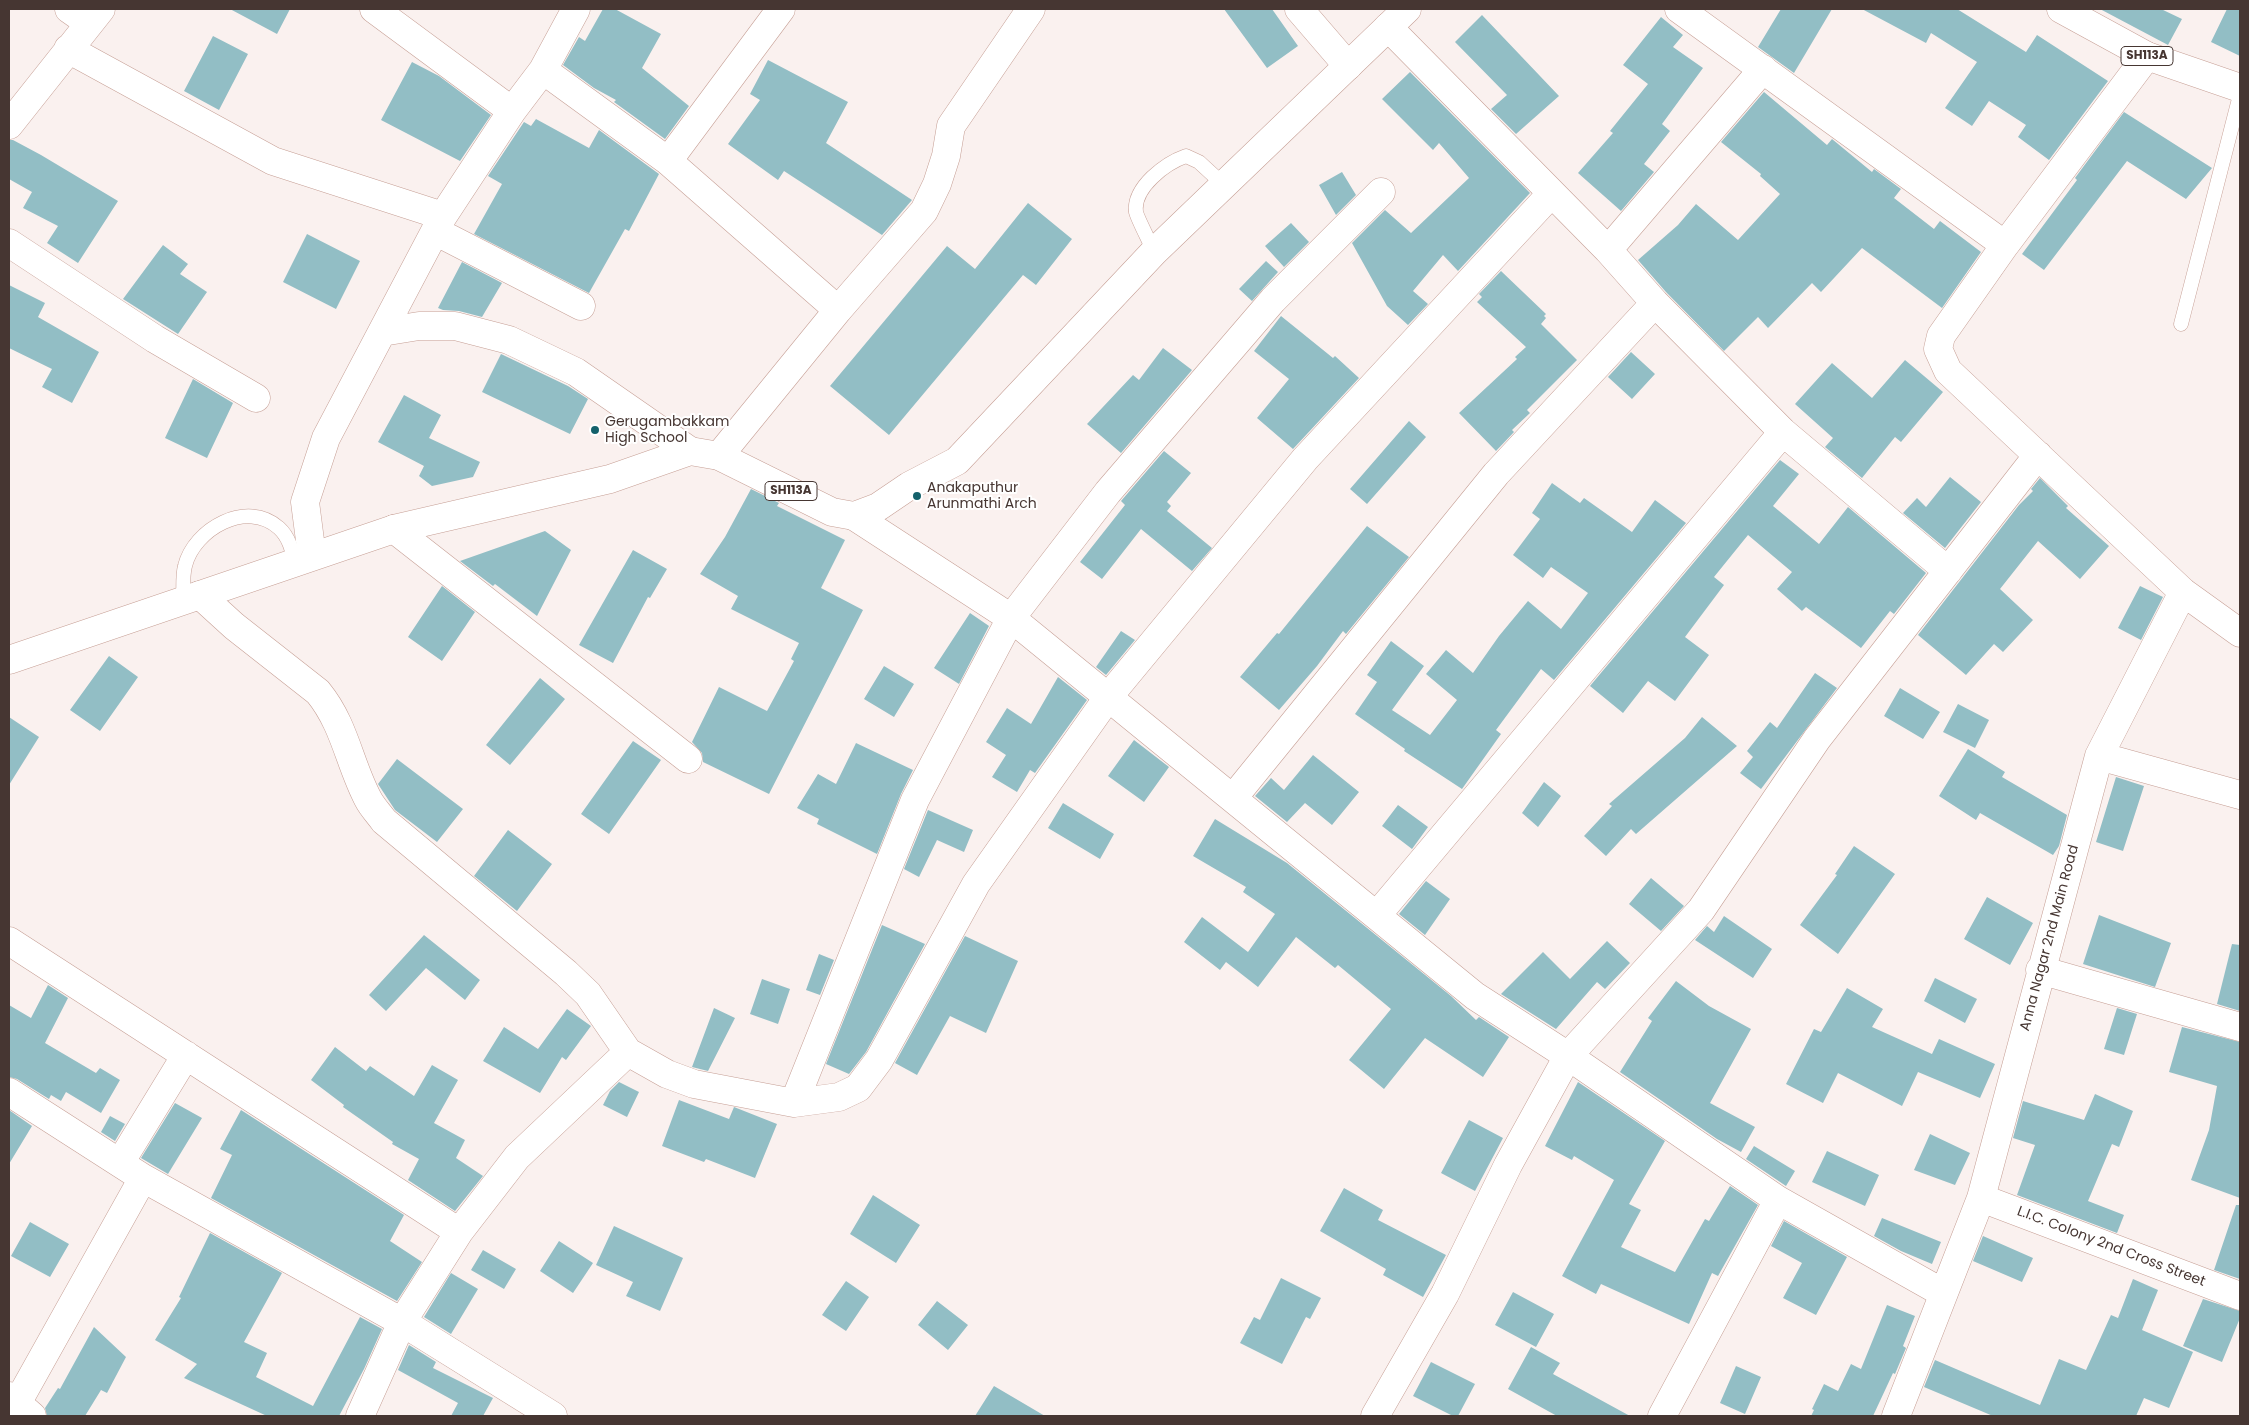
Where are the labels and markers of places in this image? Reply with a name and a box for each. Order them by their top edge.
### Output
place label: Gerugambakkam High School [605,414,729,447]
marker: Gerugambakkam High School [589,424,601,436]
place label: Anakaputhur Arunmathi Arch [927,480,1037,512]
marker: Anakaputhur Arunmathi Arch [911,490,923,502]

